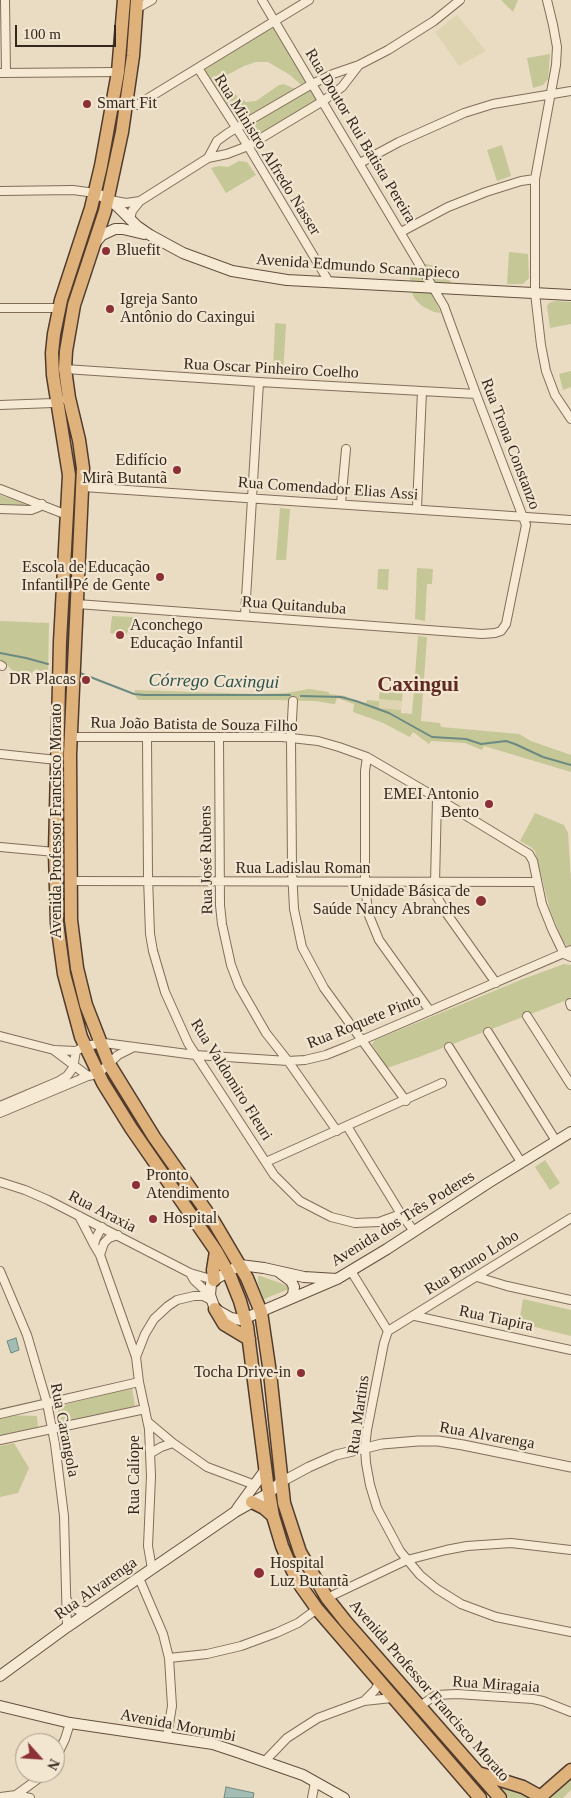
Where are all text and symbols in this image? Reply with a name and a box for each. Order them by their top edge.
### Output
scale bar [18,15,119,47]
text: 100 m [23,26,61,42]
street label: Rua Doutor Rui Batista Pereira [300,45,420,227]
street label: Rua Ministro Alfredo Nasser [210,71,324,239]
place label: Smart Fit [97,94,157,114]
marker: Smart Fit [81,98,93,110]
place label: Bluefit [116,241,160,261]
marker: Bluefit [100,245,112,257]
street label: Avenida Edmundo Scannapieco [256,250,460,284]
place label: Igreja Santo Antônio do Caxingui [120,290,255,328]
marker: Igreja Santo Antônio do Caxingui [104,303,116,315]
street label: Rua Oscar Pinheiro Coelho [183,355,359,383]
street label: Rua Trona Constanzo [476,376,544,512]
place label: Edifício Mirã Butantã [82,451,167,489]
marker: Edifício Mirã Butantã [171,464,183,476]
street label: Rua Comendador Elias Assi [237,473,419,505]
place label: Escola de Educação Infantil Pé de Gente [22,558,150,596]
marker: Escola de Educação Infantil Pé de Gente [154,571,166,583]
street label: Rua Quitanduba [241,593,347,619]
place label: Aconchego Educação Infantil [130,616,243,654]
marker: Aconchego Educação Infantil [114,629,126,641]
place label: DR Placas [9,670,76,690]
water label: Córrego Caxingui [148,670,280,694]
district label: Caxingui [377,673,459,699]
marker: DR Placas [80,674,92,686]
street label: Avenida Professor Francisco Morato [47,704,67,938]
street label: Rua João Batista de Souza Filho [90,714,298,736]
place label: EMEI Antonio Bento [383,785,479,823]
marker: EMEI Antonio Bento [483,798,495,810]
street label: Rua José Rubens [196,805,218,915]
street label: Rua Ladislau Roman [235,859,371,879]
place label: Unidade Básica de Saúde Nancy Abranches [313,882,470,920]
marker: Unidade Básica de Saúde Nancy Abranches [474,894,488,908]
street label: Rua Roquete Pinto [304,990,424,1054]
street label: Rua Valdomiro Fleuri [186,1016,276,1144]
place label: Pronto Atendimento [146,1166,230,1204]
street label: Avenida dos Três Poderes [328,1167,478,1271]
marker: Pronto Atendimento [130,1179,142,1191]
street label: Rua Araxia [65,1187,139,1237]
place label: Hospital [163,1209,217,1229]
marker: Hospital [147,1213,159,1225]
street label: Rua Bruno Lobo [421,1226,523,1300]
street label: Rua Tiapira [457,1302,535,1336]
place label: Tocha Drive-in [194,1363,291,1383]
marker: Tocha Drive-in [295,1367,307,1379]
street label: Rua Martins [344,1374,374,1456]
street label: Rua Carangola [45,1381,83,1479]
street label: Rua Alvarenga [438,1418,536,1454]
street label: Rua Calíope [125,1435,145,1515]
street label: Rua Alvarenga [51,1553,141,1625]
place label: Hospital Luz Butantã [270,1554,349,1592]
marker: Hospital Luz Butantã [252,1566,266,1580]
street label: Avenida Professor Francisco Morato [345,1596,513,1786]
street label: Rua Miragaia [452,1672,540,1698]
street label: Avenida Morumbi [119,1705,237,1747]
north arrow [15,1733,65,1783]
text: N [44,1757,62,1772]

